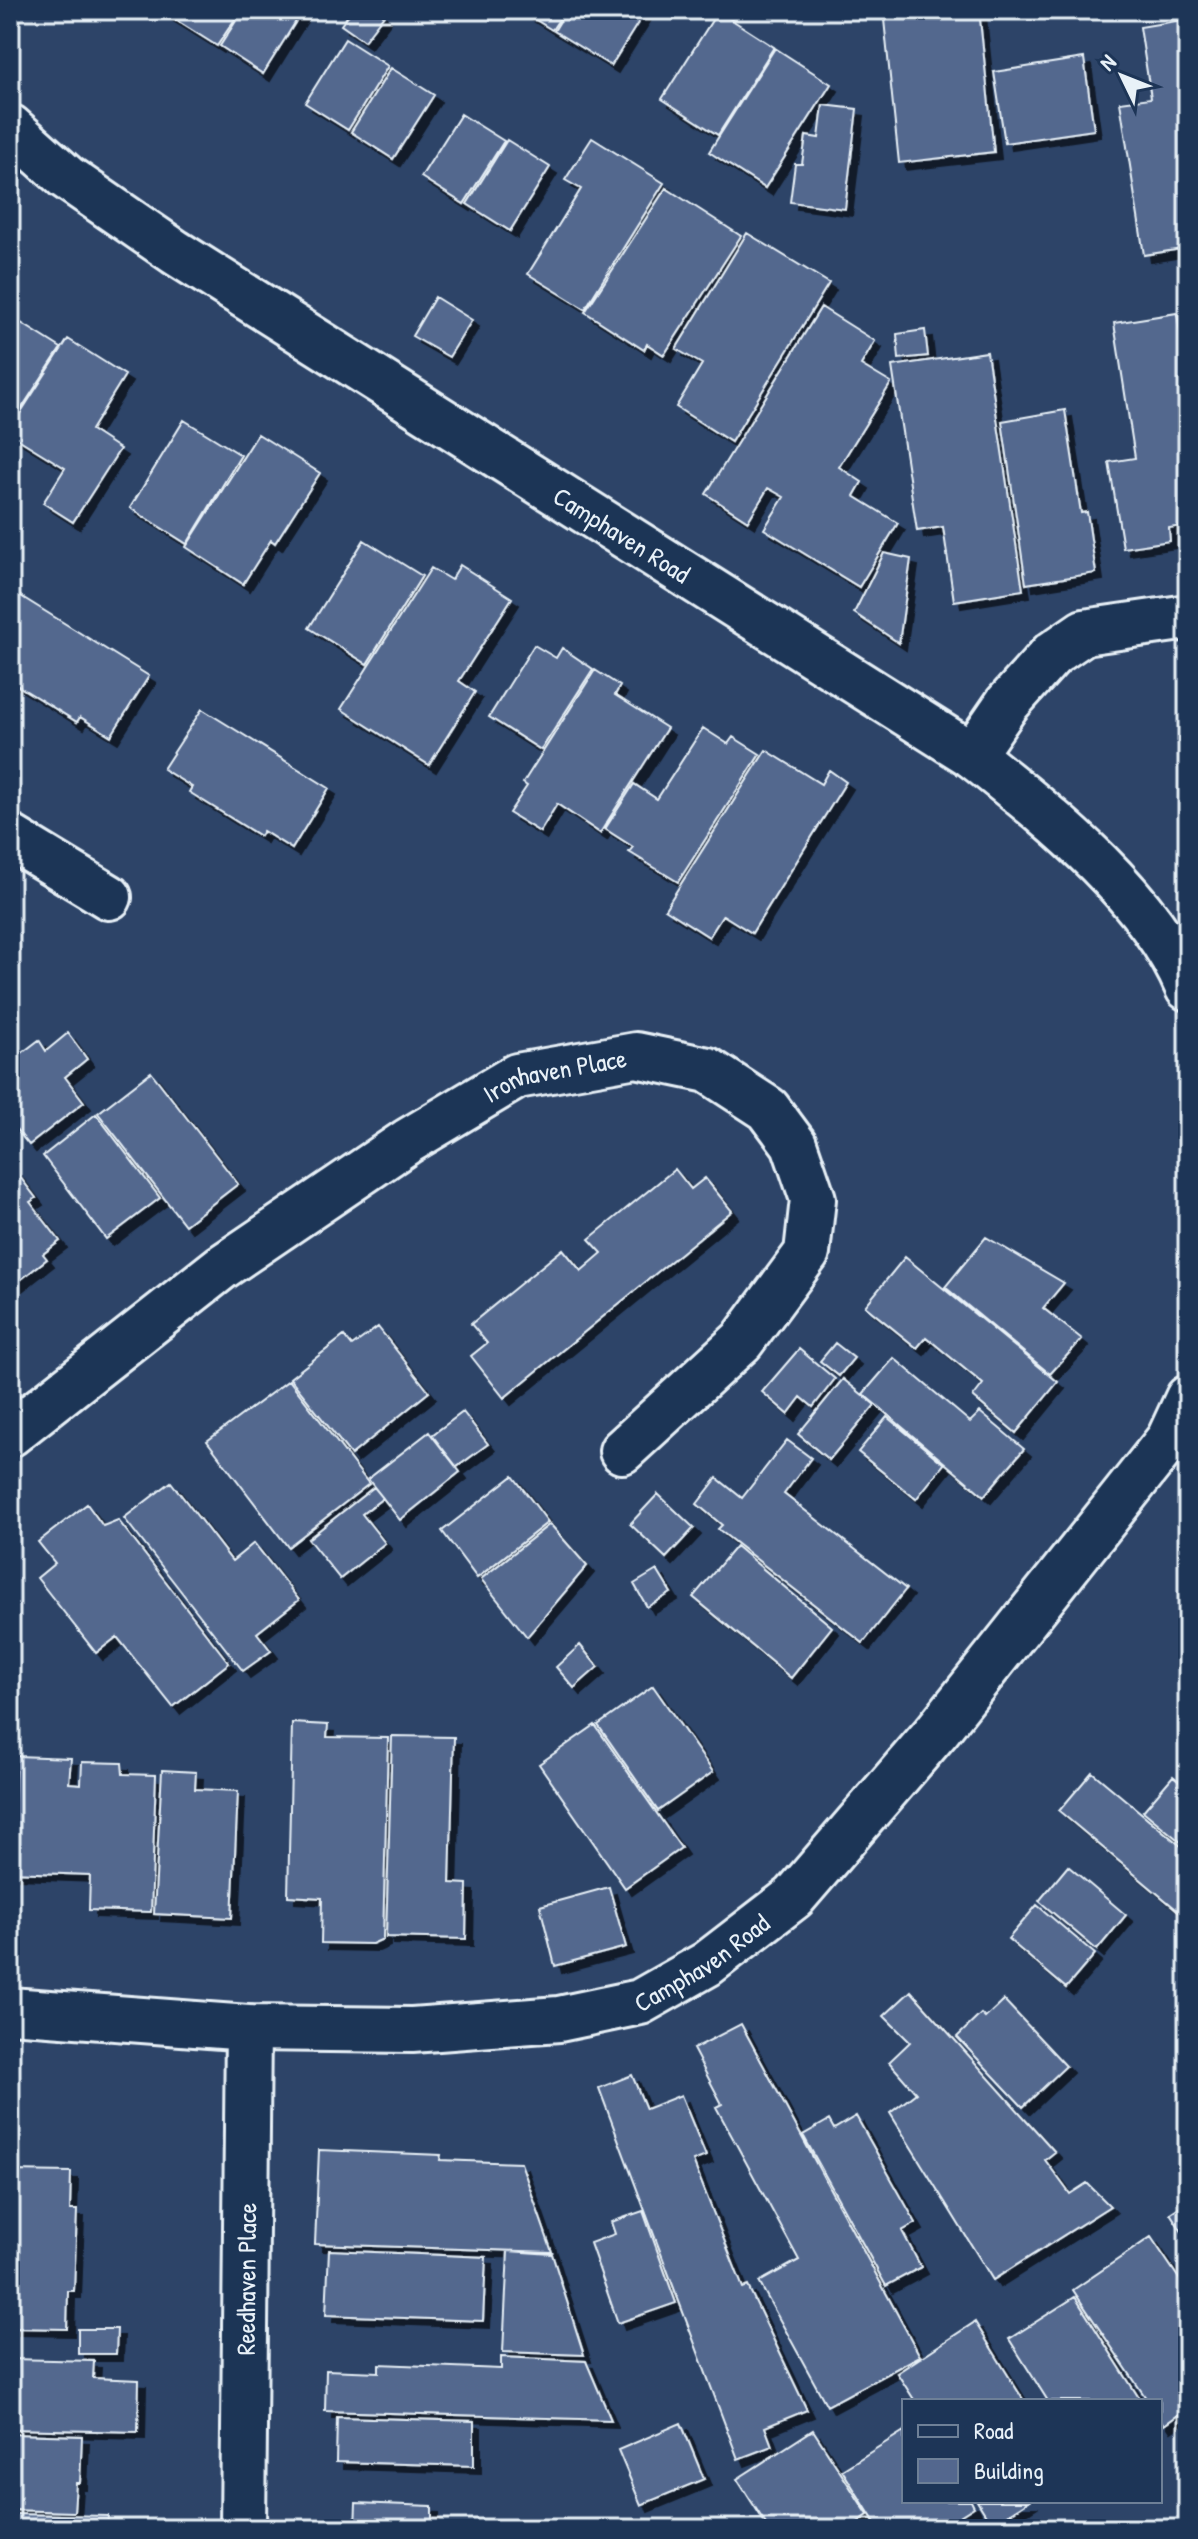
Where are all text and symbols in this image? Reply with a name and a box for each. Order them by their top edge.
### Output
north arrow [1082,36,1162,116]
text: N [1092,48,1123,77]
street label: Camphaven Road [547,478,697,590]
street label: Ironhaven Place [476,1040,629,1110]
street label: Camphaven Road [627,1905,776,2020]
street label: Reedhaven Place [227,2203,264,2355]
legend [902,2399,1162,2503]
text: Road [974,2414,1013,2446]
text: Building [974,2454,1044,2486]

